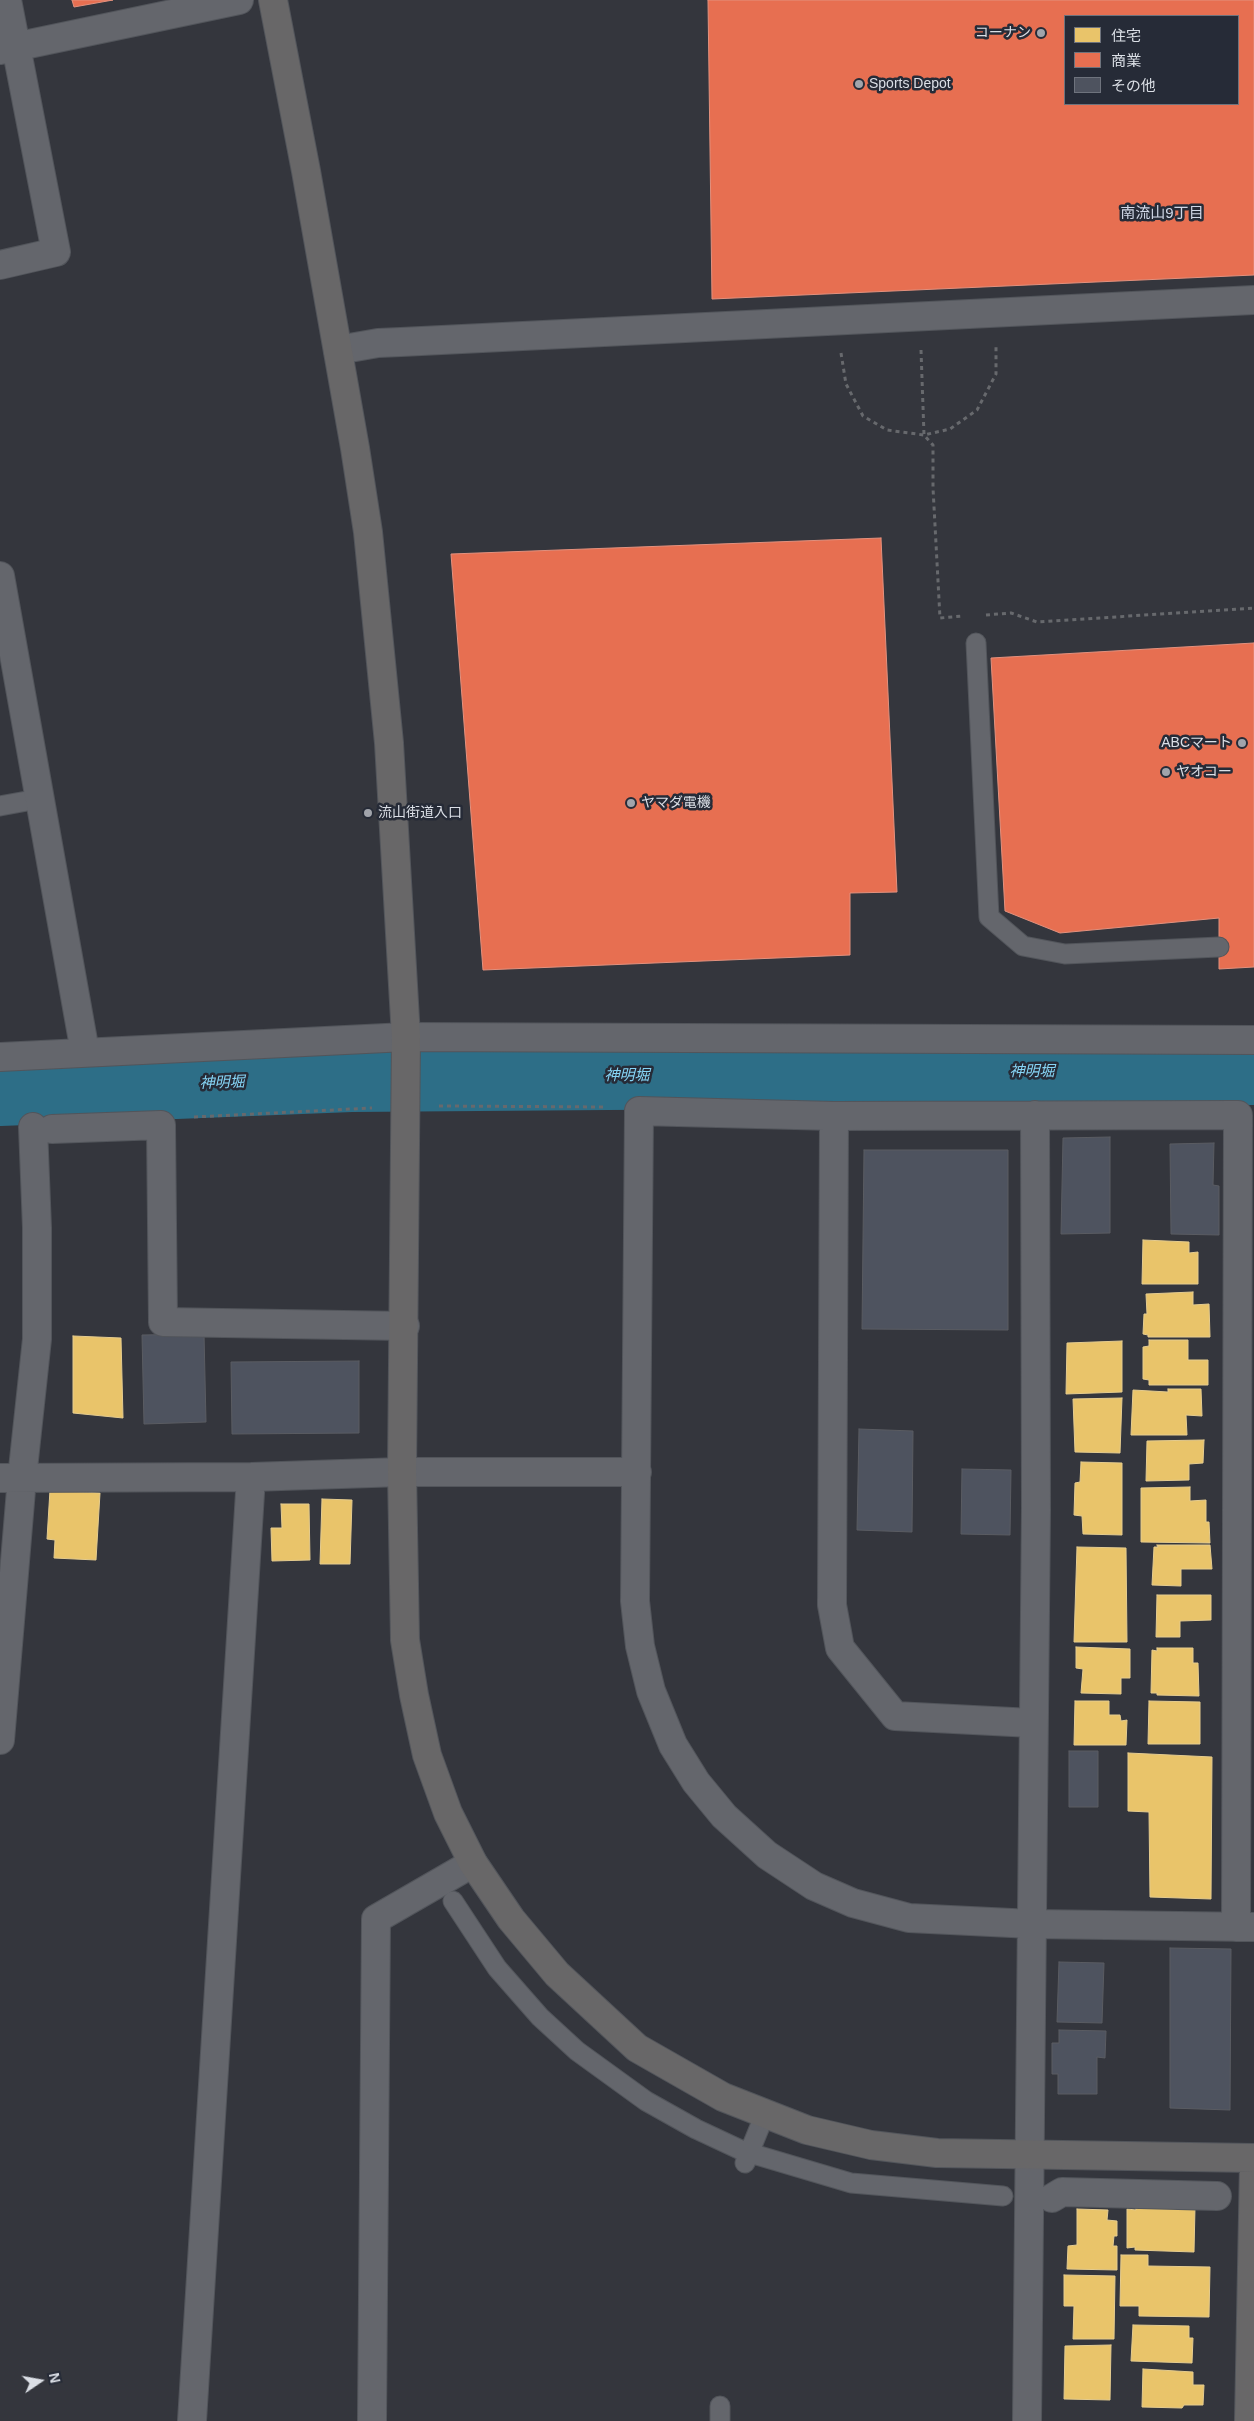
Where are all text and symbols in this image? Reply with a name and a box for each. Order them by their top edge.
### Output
legend [1064,15,1239,105]
place label: コーナン [975,25,1031,41]
marker: コーナン [1035,27,1047,39]
text: 住宅 [1111,27,1141,44]
text: 商業 [1111,52,1141,69]
place label: Sports Depot [869,76,951,92]
text: その他 [1111,77,1156,94]
marker: Sports Depot [853,78,865,90]
district label: 南流山9丁目 [1120,205,1204,223]
place label: ABCマート [1161,735,1232,751]
marker: ABCマート [1236,737,1248,749]
place label: ヤオコー [1176,764,1232,780]
marker: ヤオコー [1160,766,1172,778]
place label: ヤマダ電機 [641,795,711,811]
marker: ヤマダ電機 [625,797,637,809]
place label: 流山街道入口 [378,805,462,821]
marker: 流山街道入口 [362,807,374,819]
water label: 神明堀 [1010,1063,1054,1081]
water label: 神明堀 [605,1067,649,1085]
water label: 神明堀 [199,1073,245,1093]
north arrow [15,2356,65,2406]
text: N [46,2371,64,2384]

